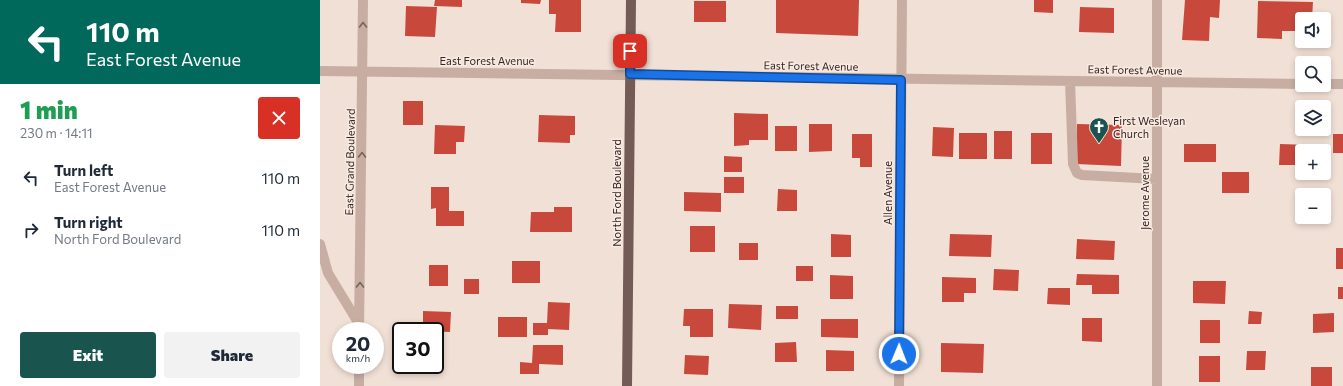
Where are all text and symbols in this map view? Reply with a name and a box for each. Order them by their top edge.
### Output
map controls [1295,12,1331,224]
button: sound [1295,12,1331,48]
text: 110 m [86,14,160,48]
icon: left [20,16,72,68]
one-way arrow [359,22,367,28]
pin [613,34,647,68]
icon: arrive [619,40,641,62]
text: East Forest Avenue [86,48,241,70]
street label: East Forest Avenue [440,54,535,67]
button: search [1295,56,1331,92]
street label: East Forest Avenue [764,58,859,73]
street label: East Forest Avenue [1088,62,1183,77]
text: 1 min [20,95,78,124]
button: close [258,97,300,139]
button: layers [1295,100,1331,136]
street label: East Grand Boulevard [342,108,357,216]
place label: First Wesleyan Church [1113,114,1185,140]
church icon: First Wesleyan Church [1088,116,1110,144]
text: 230 m · 14:11 [20,125,93,141]
street label: North Ford Boulevard [610,139,623,247]
button: + [1295,144,1331,180]
one-way arrow [358,152,366,158]
street label: Jerome Avenue [1138,156,1152,230]
text: Turn left [54,161,113,179]
street label: Allen Avenue [881,161,894,225]
icon: left [20,167,42,189]
text: 110 m [261,169,300,187]
text: East Forest Avenue [54,179,166,195]
button: − [1295,188,1331,224]
text: Turn right [54,213,123,231]
icon: right [20,219,42,241]
text: 110 m [261,221,300,239]
text: North Ford Boulevard [54,231,181,247]
one-way arrow [356,282,364,288]
speed limit sign: 30 [392,322,444,374]
text: 20 [346,331,370,355]
button: Exit [20,332,156,378]
button: Share [164,332,300,378]
position arrow [878,333,920,375]
text: km/h [346,352,370,364]

